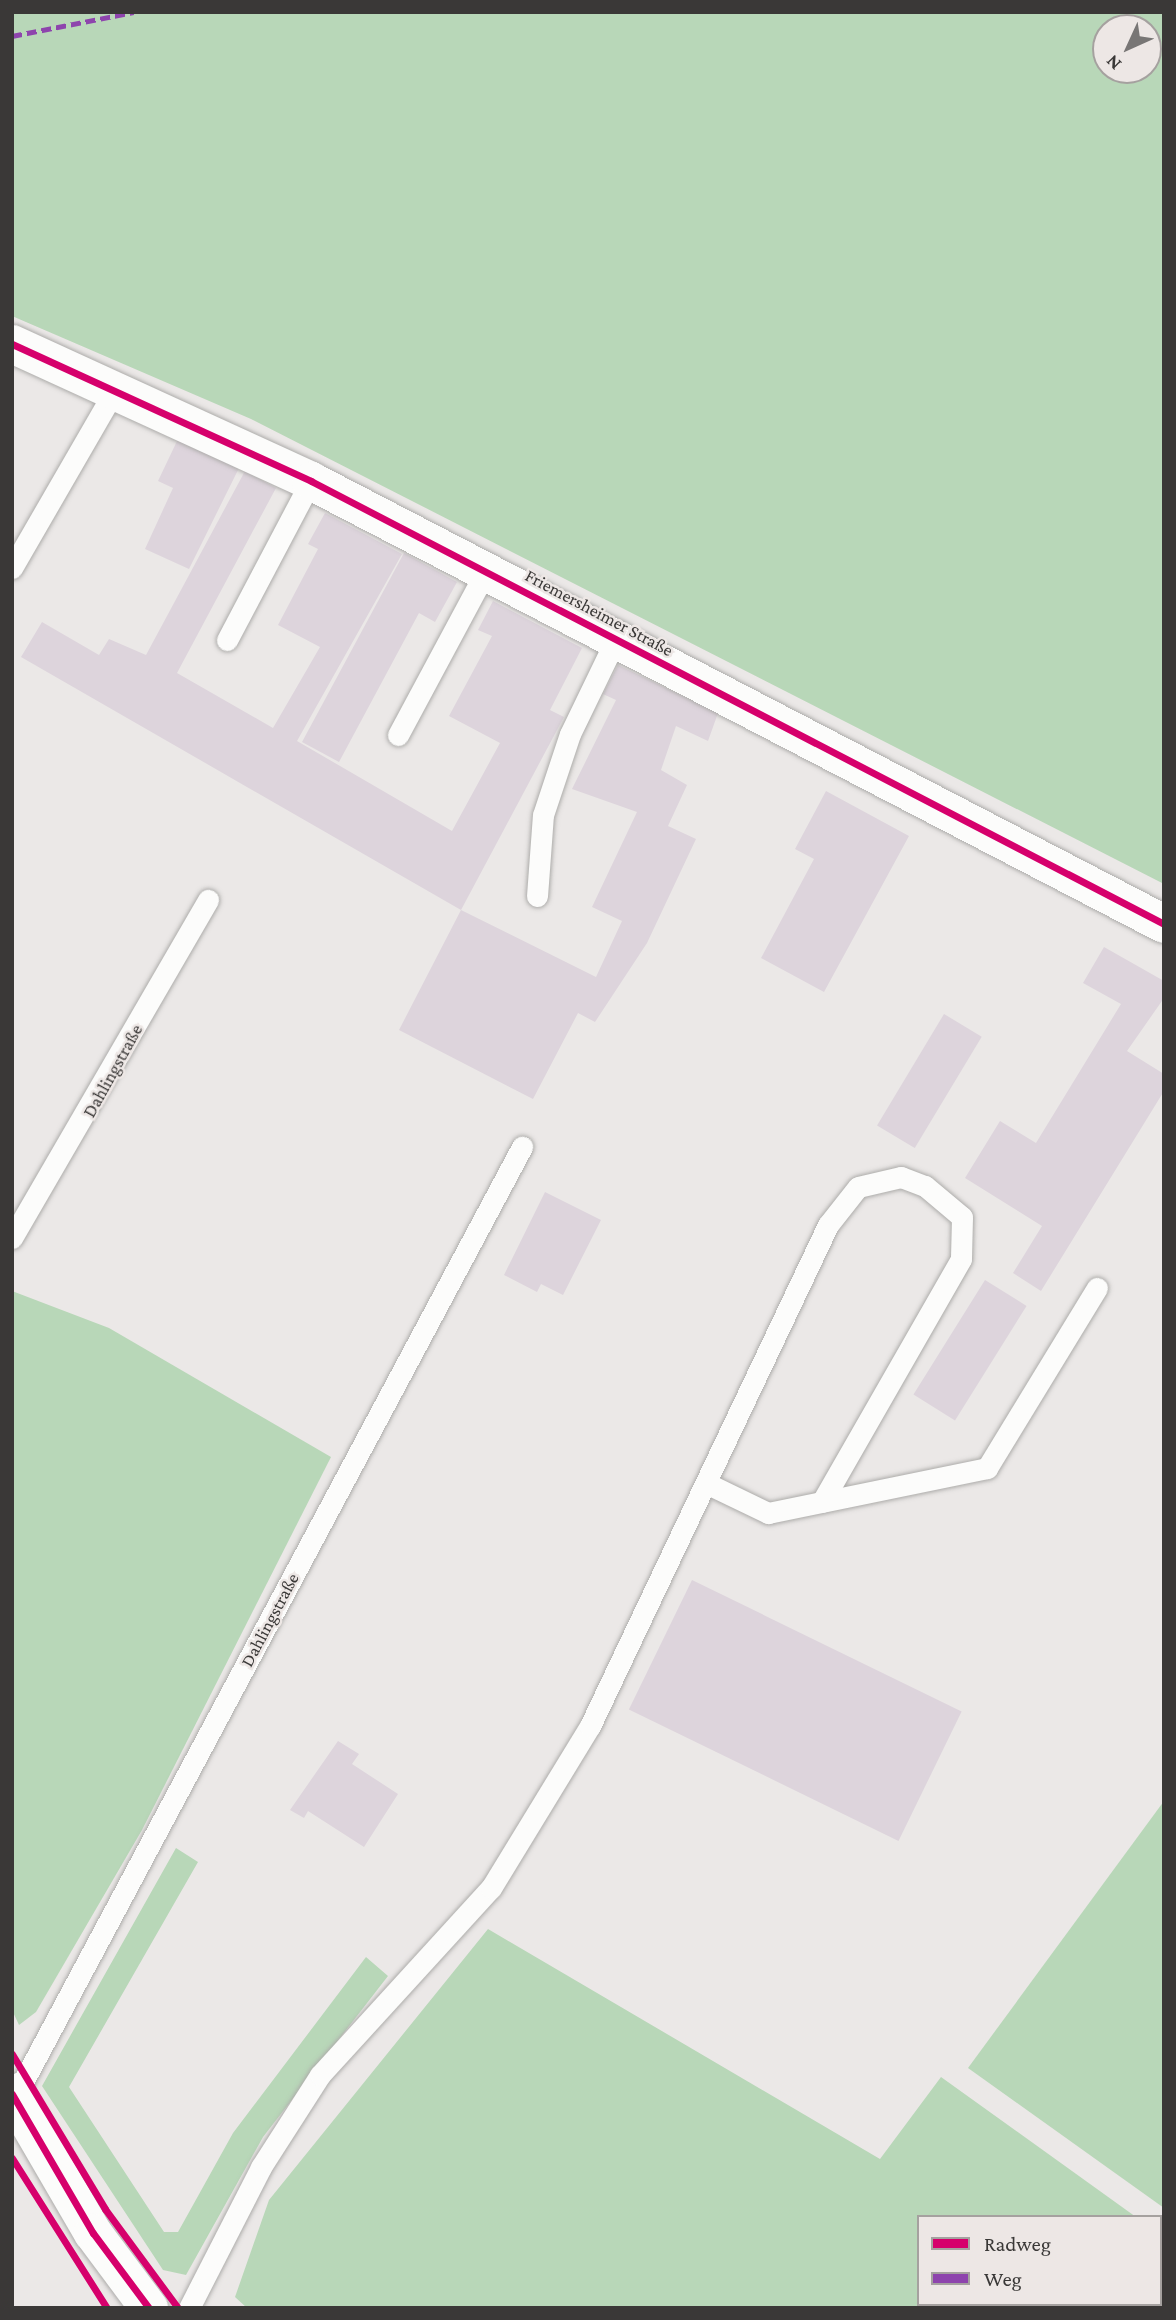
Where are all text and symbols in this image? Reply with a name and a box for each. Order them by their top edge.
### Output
north arrow [1092,14,1162,84]
text: N [1101,51,1125,75]
street label: Friemersheimer Straße [521,565,677,661]
street label: Dahlingstraße [79,1021,147,1121]
street label: Dahlingstraße [236,1569,304,1671]
legend [917,2215,1162,2306]
text: Radweg [984,2232,1051,2256]
text: Weg [984,2267,1022,2291]

